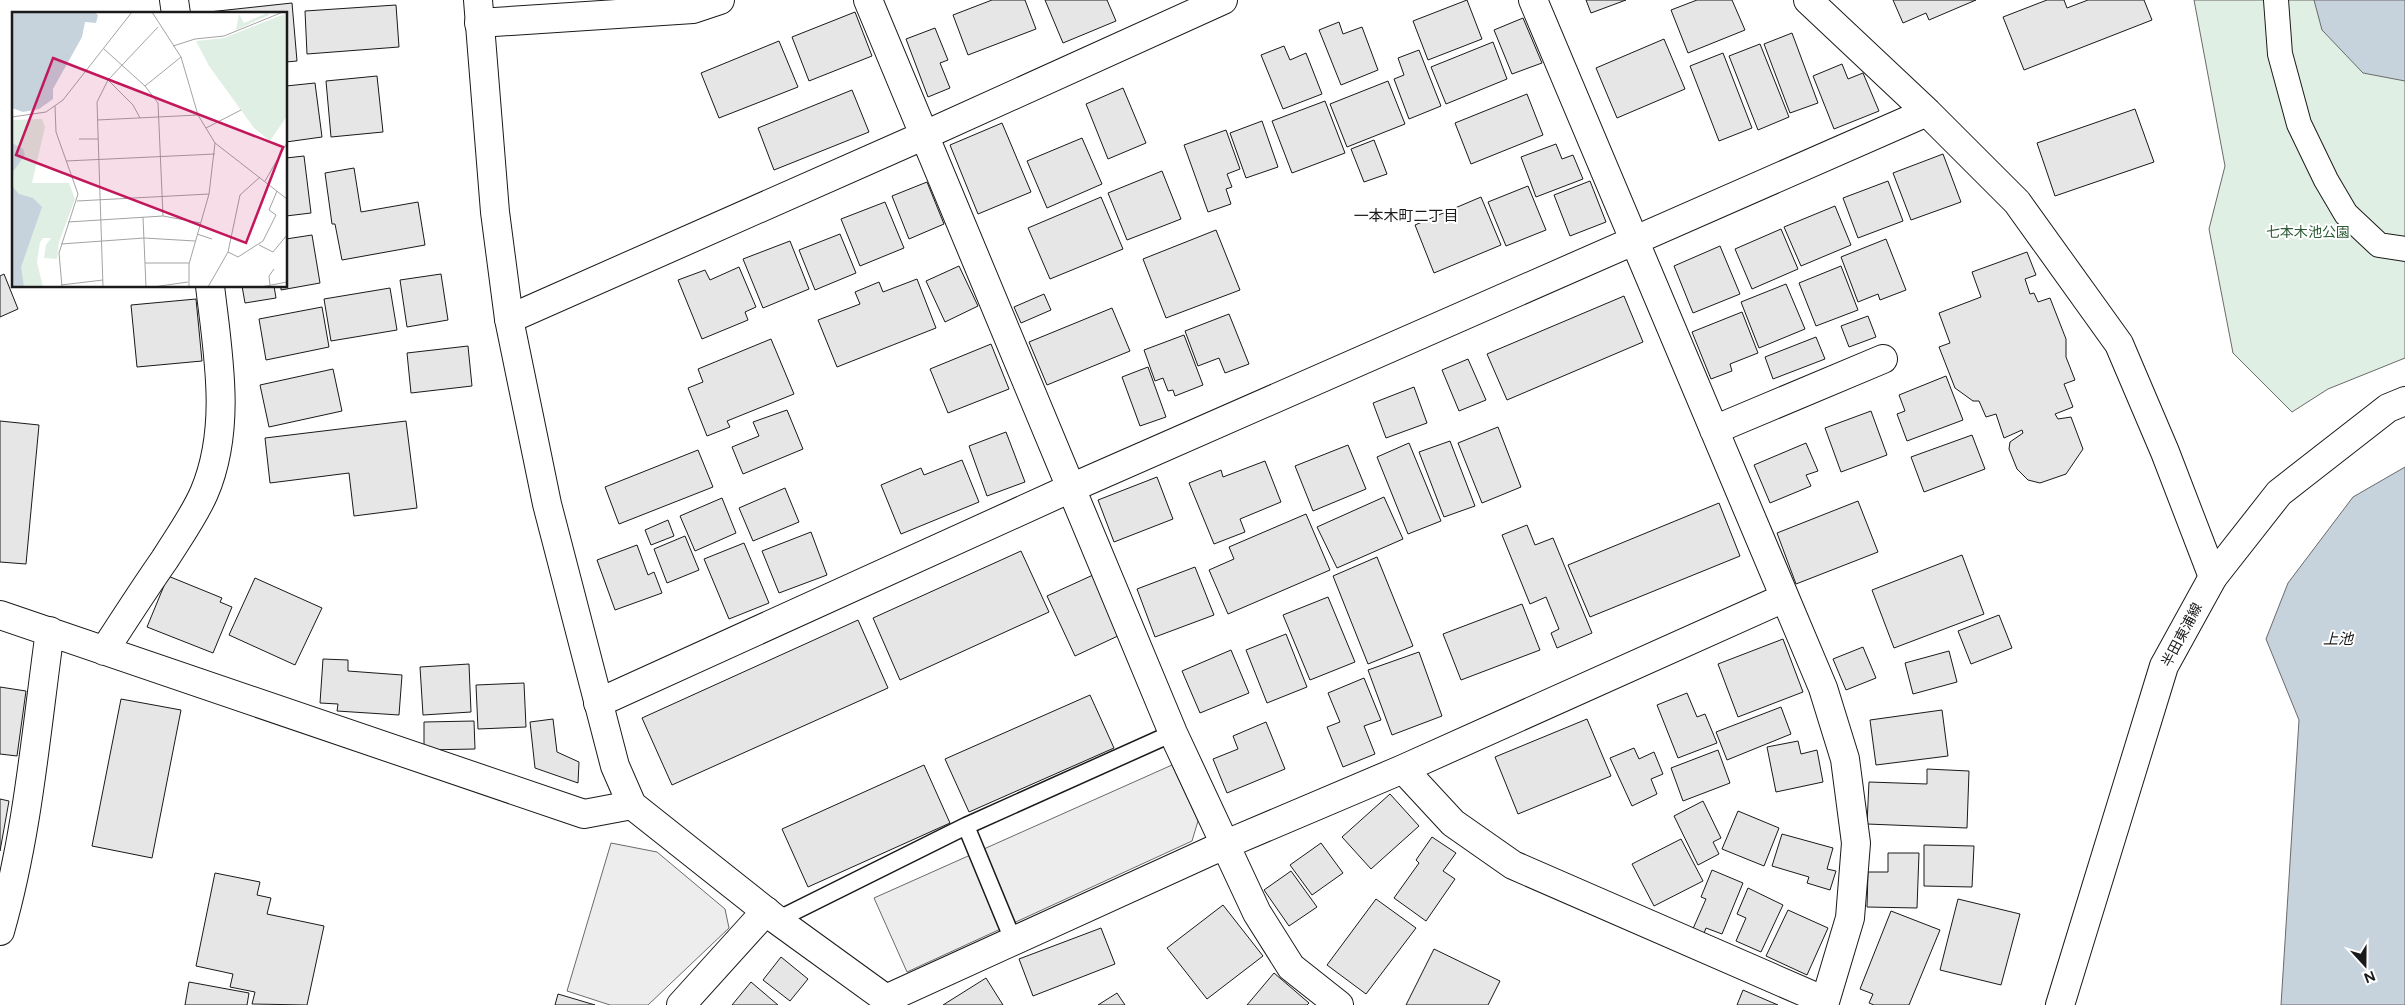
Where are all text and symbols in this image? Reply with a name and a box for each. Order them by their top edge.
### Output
inset map [12,12,288,288]
district label: 一本木町二丁目 [1353,207,1459,225]
park label: 七本木池公園 [2266,224,2350,241]
street label: 半田東浦線 [2158,600,2206,670]
water label: 上池 [2323,630,2355,648]
north arrow [2340,940,2390,990]
text: N [2361,967,2378,987]

